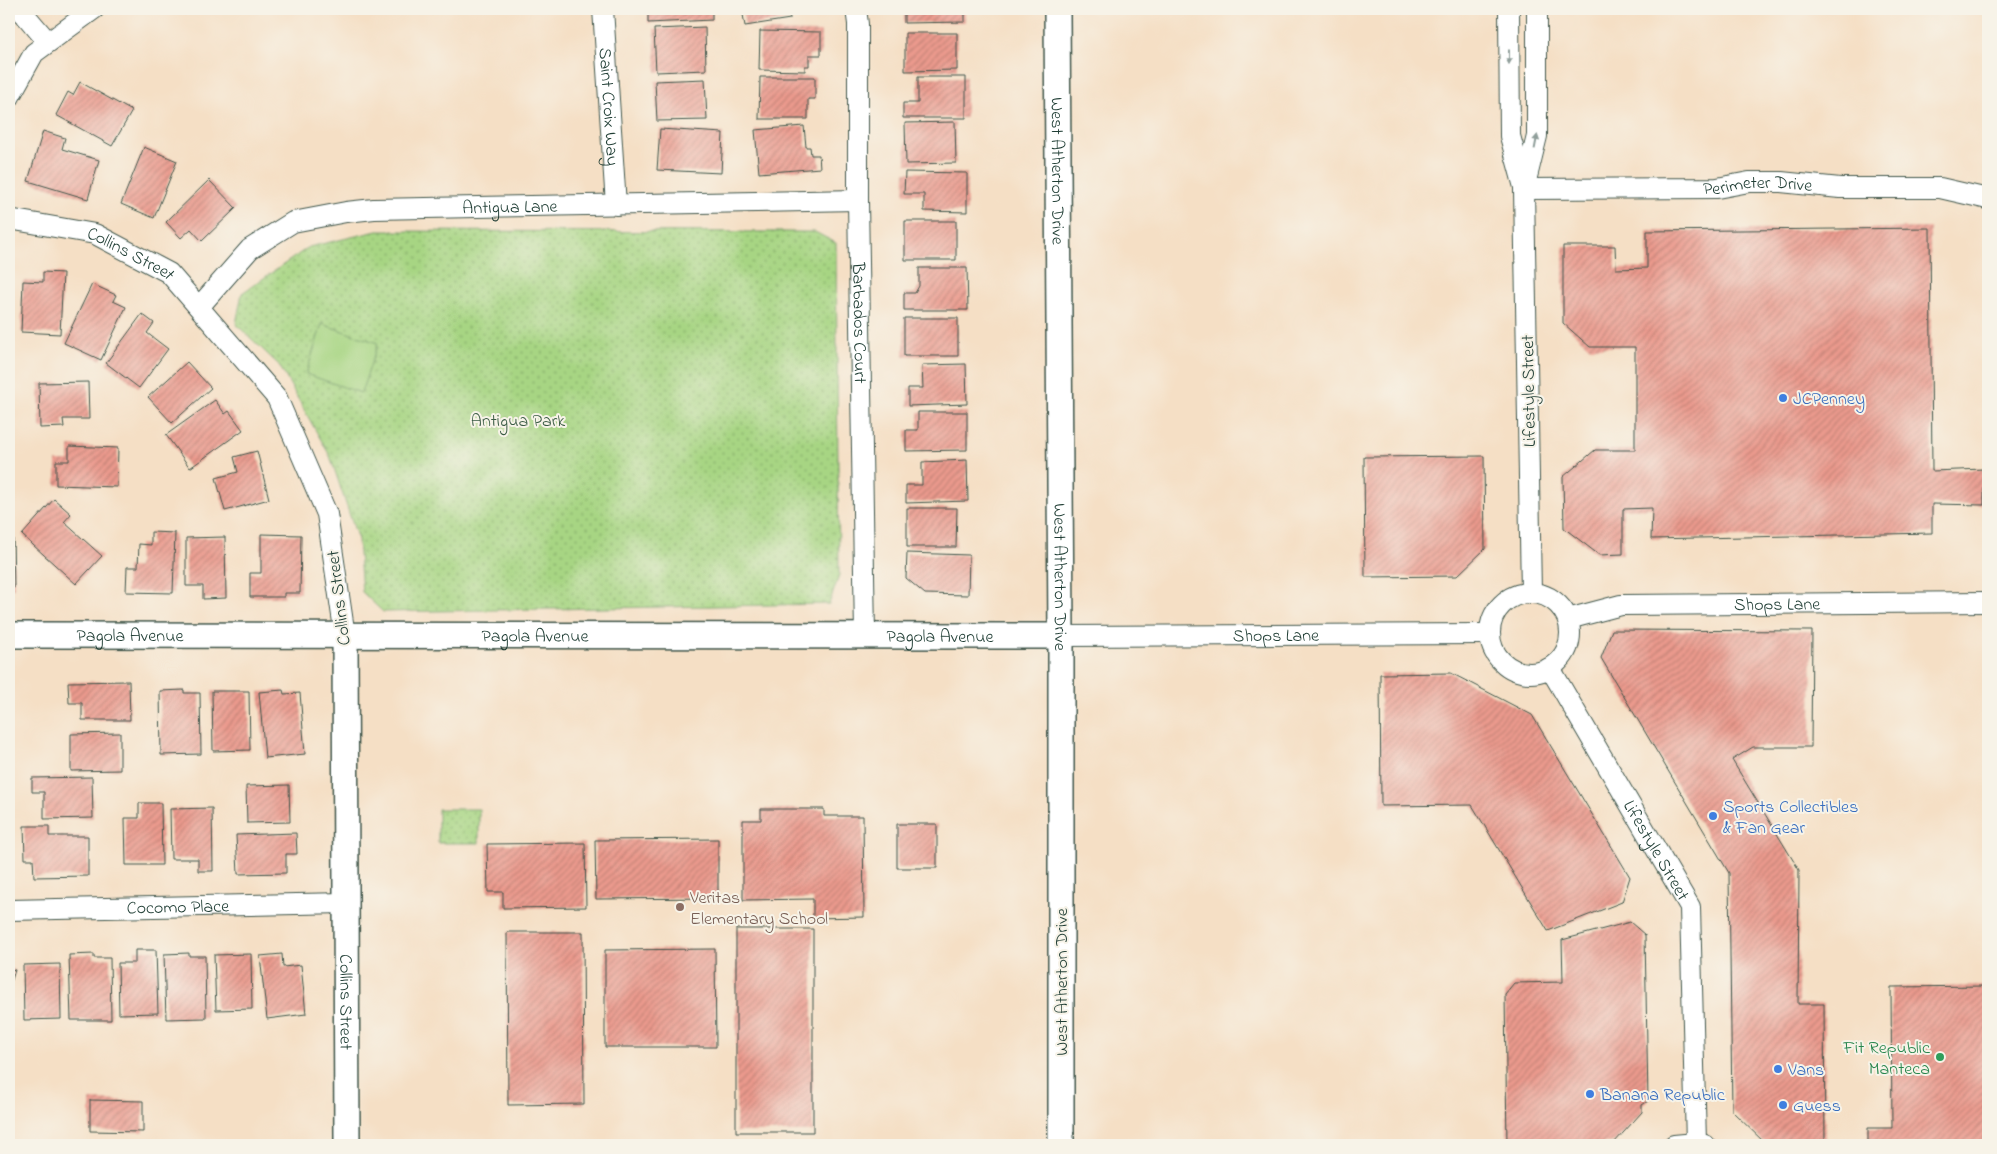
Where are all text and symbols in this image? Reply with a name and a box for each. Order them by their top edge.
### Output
street label: Saint Croix Way [591,47,624,167]
one-way arrow [1505,50,1513,66]
street label: West Atherton Drive [1043,97,1070,246]
one-way arrow [1532,133,1540,149]
street label: Perimeter Drive [1703,170,1814,203]
street label: Antigua Lane [462,195,559,223]
street label: Collins Street [85,222,181,287]
street label: Barbados Court [844,261,872,384]
street label: Lifestyle Street [1516,335,1544,447]
place label: JCPenney [1793,387,1865,413]
marker: JCPenney [1777,392,1789,404]
park label: Antigua Park [471,409,565,436]
street label: West Atherton Drive [1045,503,1072,652]
street label: Collins Street [321,549,359,647]
street label: Shops Lane [1734,592,1821,619]
street label: Pagola Avenue [76,624,185,651]
street label: Pagola Avenue [481,624,590,651]
street label: Shops Lane [1233,624,1320,650]
street label: Pagola Avenue [886,625,995,652]
place label: Sports Collectibles & Fan Gear [1723,795,1858,842]
street label: Lifestyle Street [1615,796,1695,906]
marker: Sports Collectibles & Fan Gear [1707,810,1719,822]
place label: Veritas Elementary School [689,886,828,933]
street label: Cocomo Place [126,894,231,923]
marker: Veritas Elementary School [674,901,686,913]
street label: West Atherton Drive [1050,907,1076,1056]
street label: Collins Street [331,954,358,1050]
place label: Fit Republic Manteca [1842,1036,1930,1083]
marker: Fit Republic Manteca [1934,1051,1946,1063]
place label: Vans [1787,1058,1824,1084]
marker: Vans [1772,1063,1784,1075]
place label: Banana Republic [1599,1083,1725,1109]
marker: Banana Republic [1584,1088,1596,1100]
place label: Guess [1793,1094,1841,1120]
marker: Guess [1777,1099,1789,1111]

